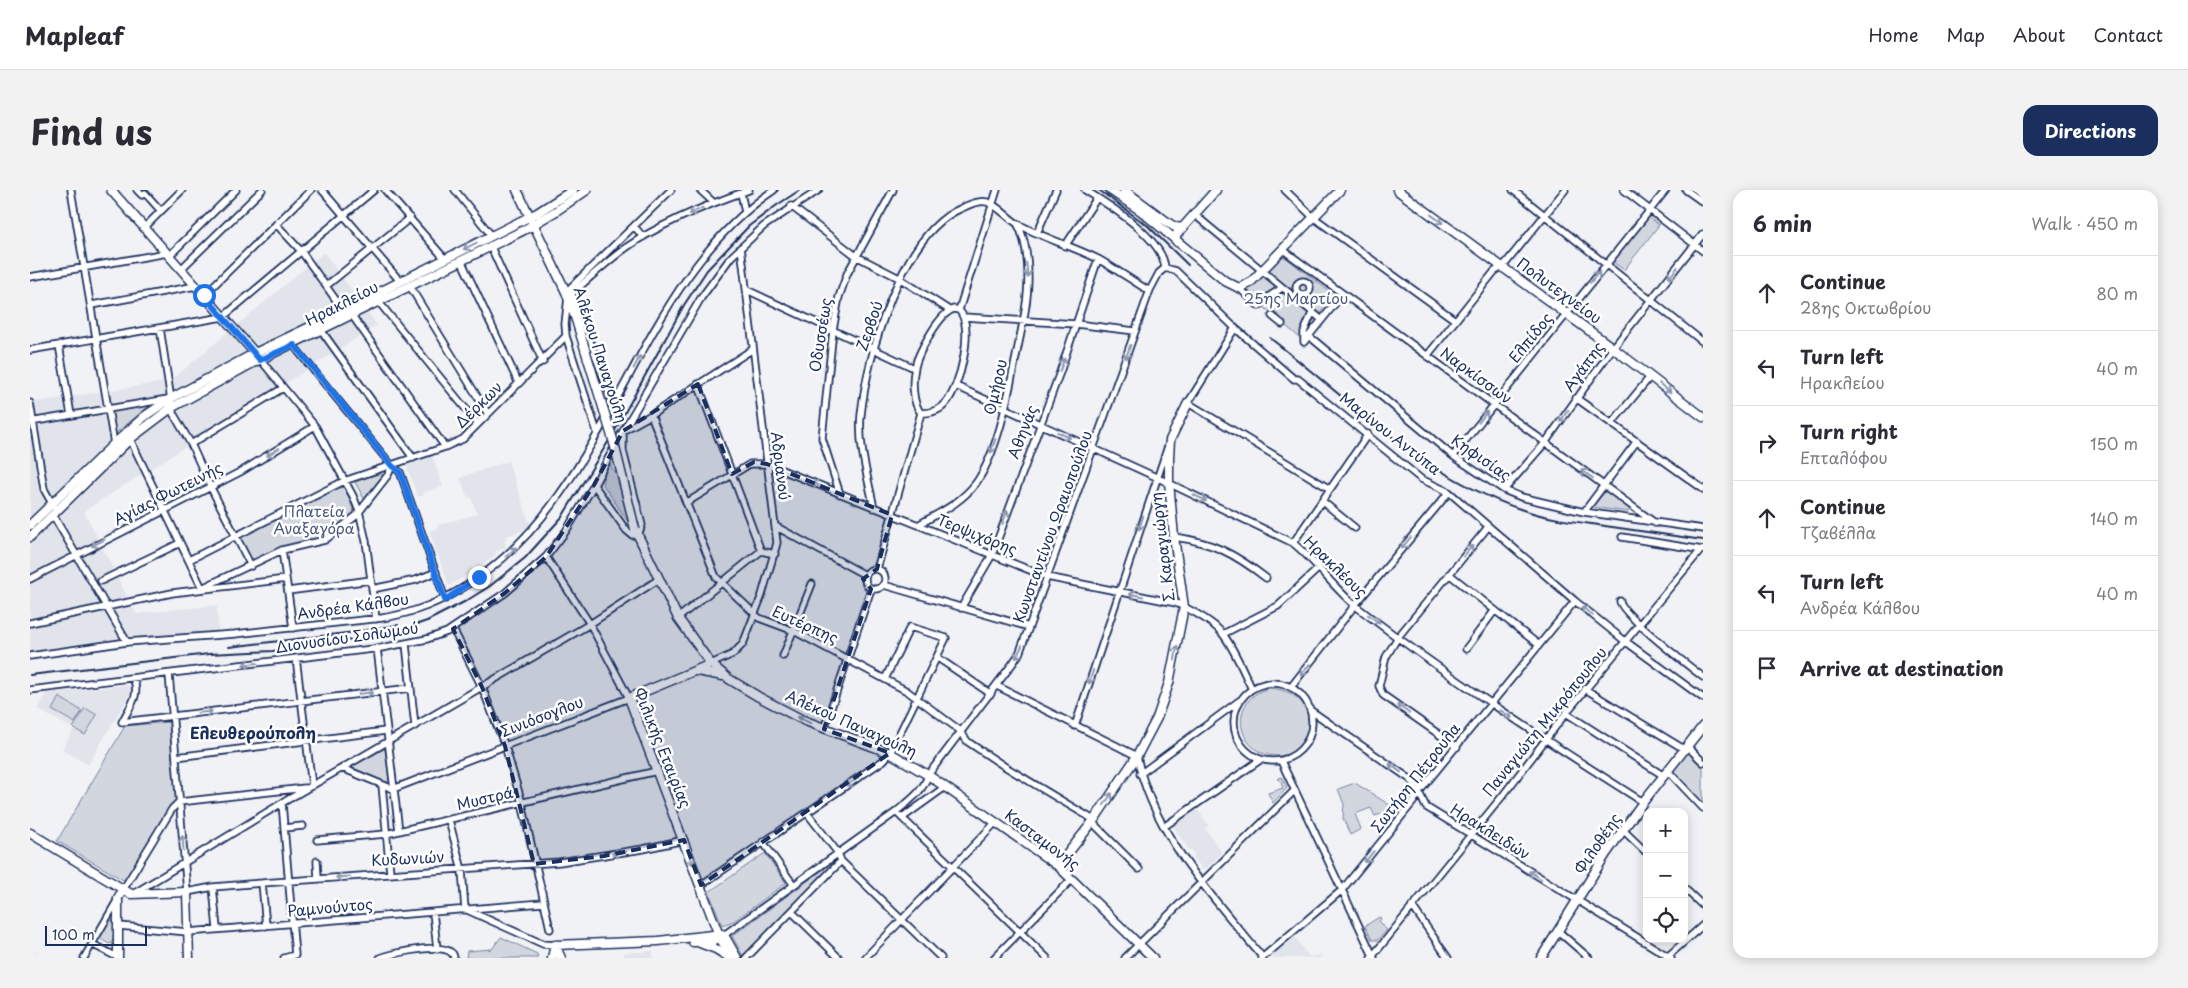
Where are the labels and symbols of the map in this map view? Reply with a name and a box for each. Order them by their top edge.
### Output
one-way arrow [689,207,704,216]
one-way arrow [1429,213,1443,224]
one-way arrow [463,242,478,251]
street label: Πολυτεχνείου [1513,251,1607,328]
one-way arrow [1023,262,1032,278]
one-way arrow [1668,266,1679,279]
one-way arrow [1590,270,1601,283]
street label: Ηρακλείου [301,274,382,331]
route start [193,284,216,307]
street label: Αλέκου Παναγούλη [569,284,634,426]
park label: 25ης Μαρτίου [1244,286,1348,309]
street label: Οδυσσέως [802,296,837,374]
street label: Ζερβού [849,297,888,354]
street label: Ελπίδος [1502,307,1557,367]
street label: Αγάπης [1557,336,1609,396]
street label: Ναρκίσσων [1436,341,1518,409]
one-way arrow [1123,344,1132,359]
one-way arrow [632,355,642,370]
street label: Ομήρου [977,357,1012,417]
one-way arrow [1058,358,1067,373]
street label: Δέρκων [449,375,507,433]
one-way arrow [1659,383,1672,394]
street label: Μαρίνου Αντύπα [1335,386,1447,480]
street label: Αθηνάς [1001,401,1042,462]
one-way arrow [1559,408,1569,422]
one-way arrow [1478,411,1489,424]
street label: Κωνσταντίνου Ωραιοπούλου [1006,427,1097,626]
street label: Κηφισίας [1447,428,1517,486]
street label: Αδριανού [766,430,797,501]
one-way arrow [1056,431,1071,440]
one-way arrow [988,438,997,453]
one-way arrow [267,447,281,457]
street label: Αγίας Φωτεινής [109,455,226,530]
one-way arrow [1580,469,1594,479]
one-way arrow [811,480,826,489]
street label: Σ. Καραγιώργη [1143,491,1180,603]
one-way arrow [1192,493,1207,503]
park label: Πλατεία Αναξαγόρα [273,499,355,539]
street label: Τερψιχόρης [934,507,1021,560]
one-way arrow [1001,510,1010,525]
one-way arrow [1136,515,1145,530]
street label: Ηρακλέους [1299,530,1373,603]
one-way arrow [1401,536,1412,549]
one-way arrow [91,539,106,548]
one-way arrow [1462,545,1473,558]
one-way arrow [505,546,518,558]
route end [468,566,491,589]
street label: Ανδρέα Κάλβου [295,586,410,625]
one-way arrow [1129,590,1145,599]
street label: Ευτέρπης [769,599,843,648]
one-way arrow [1581,605,1594,616]
one-way arrow [1367,614,1381,624]
street label: Διονυσίου Σολωμού [274,615,420,658]
street label: Παναγιώτη Μικρόπουλου [1476,641,1611,801]
one-way arrow [1014,645,1024,660]
one-way arrow [1171,645,1181,661]
one-way arrow [243,659,259,669]
one-way arrow [1300,663,1310,677]
one-way arrow [1085,669,1095,685]
street label: Αλέκου Παναγούλη [782,683,921,762]
street label: Φιλικής Εταιρίας [629,684,698,811]
one-way arrow [358,688,374,698]
street label: Σινιόσογλου [497,689,586,742]
one-way arrow [1396,704,1410,714]
one-way arrow [197,707,213,717]
one-way arrow [1499,709,1513,719]
one-way arrow [797,715,812,724]
street label: Σωτήρη Πέτρουλα [1365,717,1465,837]
district label: Ελευθερούπολη [190,720,316,744]
one-way arrow [1388,763,1402,773]
one-way arrow [845,777,859,787]
street label: Μυστρά [454,780,515,815]
one-way arrow [1103,792,1113,806]
street label: Ηρακλειδών [1446,797,1535,865]
street label: Κασταμονής [1000,803,1086,875]
street label: Φιλοθέης [1568,808,1626,878]
one-way arrow [178,836,188,852]
street label: Κυδωνιών [371,844,445,871]
one-way arrow [611,849,627,859]
one-way arrow [687,850,696,865]
one-way arrow [1364,850,1375,863]
one-way arrow [1529,870,1543,880]
one-way arrow [335,872,351,882]
street label: Ραμνούντος [286,891,374,922]
scale bar [45,923,148,946]

